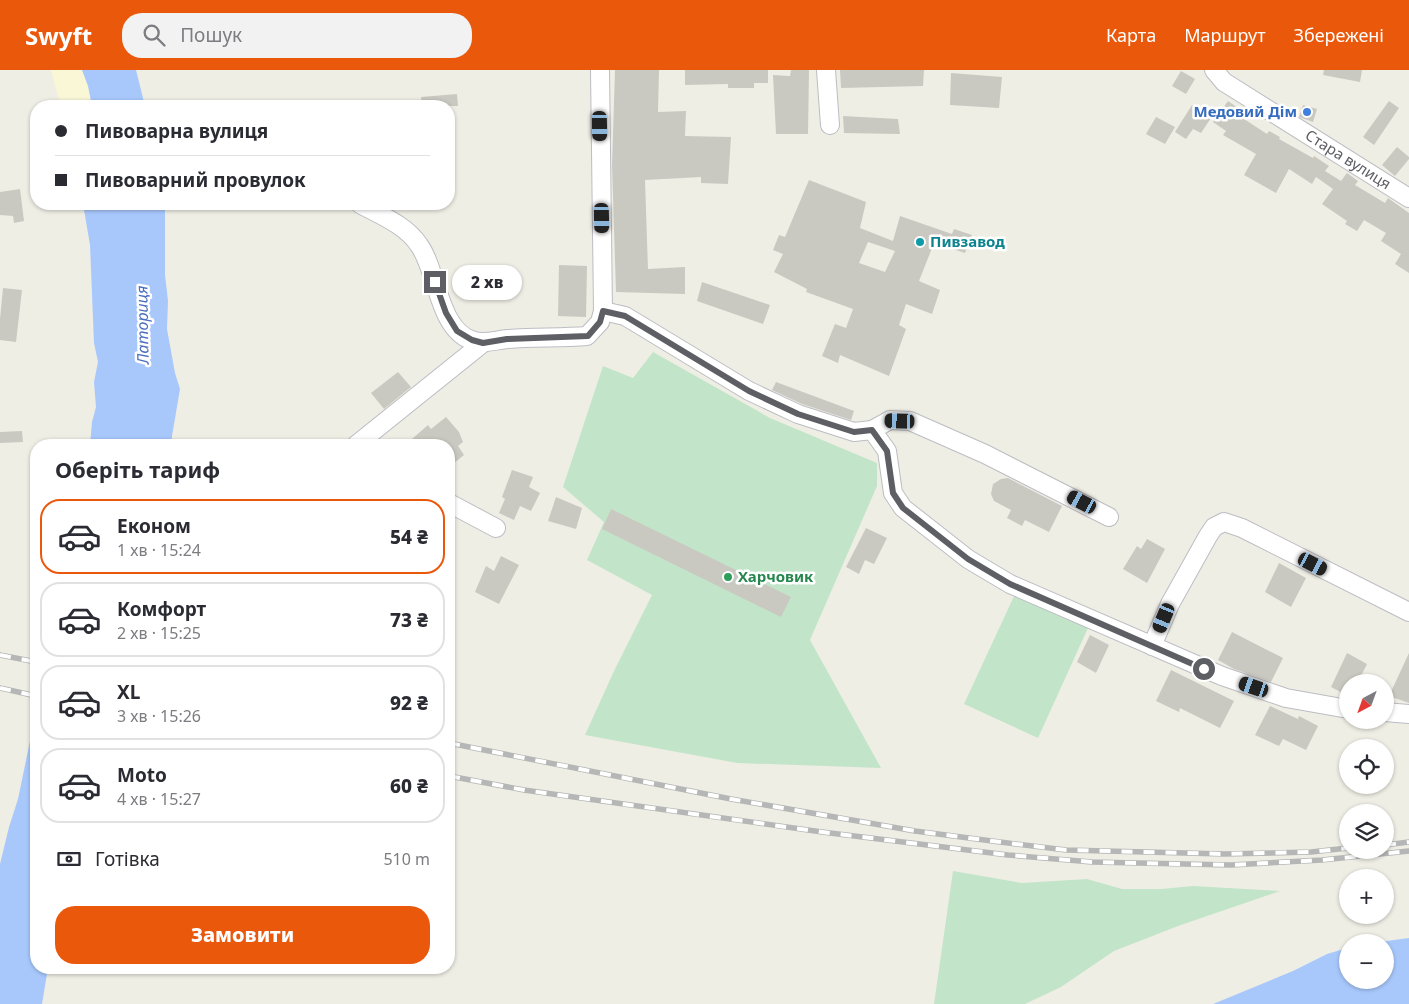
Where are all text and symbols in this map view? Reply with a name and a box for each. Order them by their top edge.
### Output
search box [122,13,472,58]
text: Swyft [25,19,92,52]
icon: search [140,21,168,49]
text: Пошук [180,22,242,48]
text: Карта [1106,23,1156,47]
text: Маршрут [1184,23,1266,47]
text: Збережені [1294,23,1384,47]
place label: Медовий Дім [1193,101,1297,121]
marker: Медовий Дім [1301,106,1313,118]
car [592,111,607,141]
text: Пивоварна вулиця [85,118,268,144]
street label: Стара вулиця [1302,125,1395,193]
text: Пивоварний провулок [85,167,306,193]
car [594,203,609,233]
place label: Пивзавод [930,231,1005,251]
marker: Пивзавод [914,236,926,248]
callout: 2 хв [452,264,522,300]
route end [424,271,446,293]
text: 2 хв [471,271,503,293]
water label: Латориця [130,286,154,365]
car [884,413,915,429]
text: Оберіть тариф [55,454,220,484]
car [1065,488,1098,516]
text: Економ [117,513,191,539]
icon: car [57,514,102,559]
text: 54 ₴ [390,524,428,550]
text: 1 хв · 15:24 [117,539,201,561]
car [1296,551,1329,577]
place label: Харчовик [738,566,814,586]
marker: Харчовик [722,571,734,583]
text: Комфорт [117,596,206,622]
icon: car [57,597,102,642]
car [1151,601,1176,635]
text: 73 ₴ [390,607,428,633]
text: 2 хв · 15:25 [117,622,201,644]
route start [1193,658,1215,680]
north arrow [1339,674,1394,729]
map controls [1339,674,1394,989]
car [1237,675,1270,699]
text: XL [117,679,140,705]
icon: car [57,680,102,725]
text: 92 ₴ [390,690,428,716]
text: 3 хв · 15:26 [117,705,201,727]
button: locate [1339,739,1394,794]
text: Moto [117,762,167,788]
icon: car [57,763,102,808]
text: 60 ₴ [390,773,428,799]
text: 4 хв · 15:27 [117,788,201,810]
button: layers [1339,804,1394,859]
icon: cash [55,845,83,873]
text: Готівка [95,846,160,872]
text: 510 m [383,848,430,870]
button: + [1339,869,1394,924]
button: Замовити [55,906,430,964]
button: − [1339,934,1394,989]

